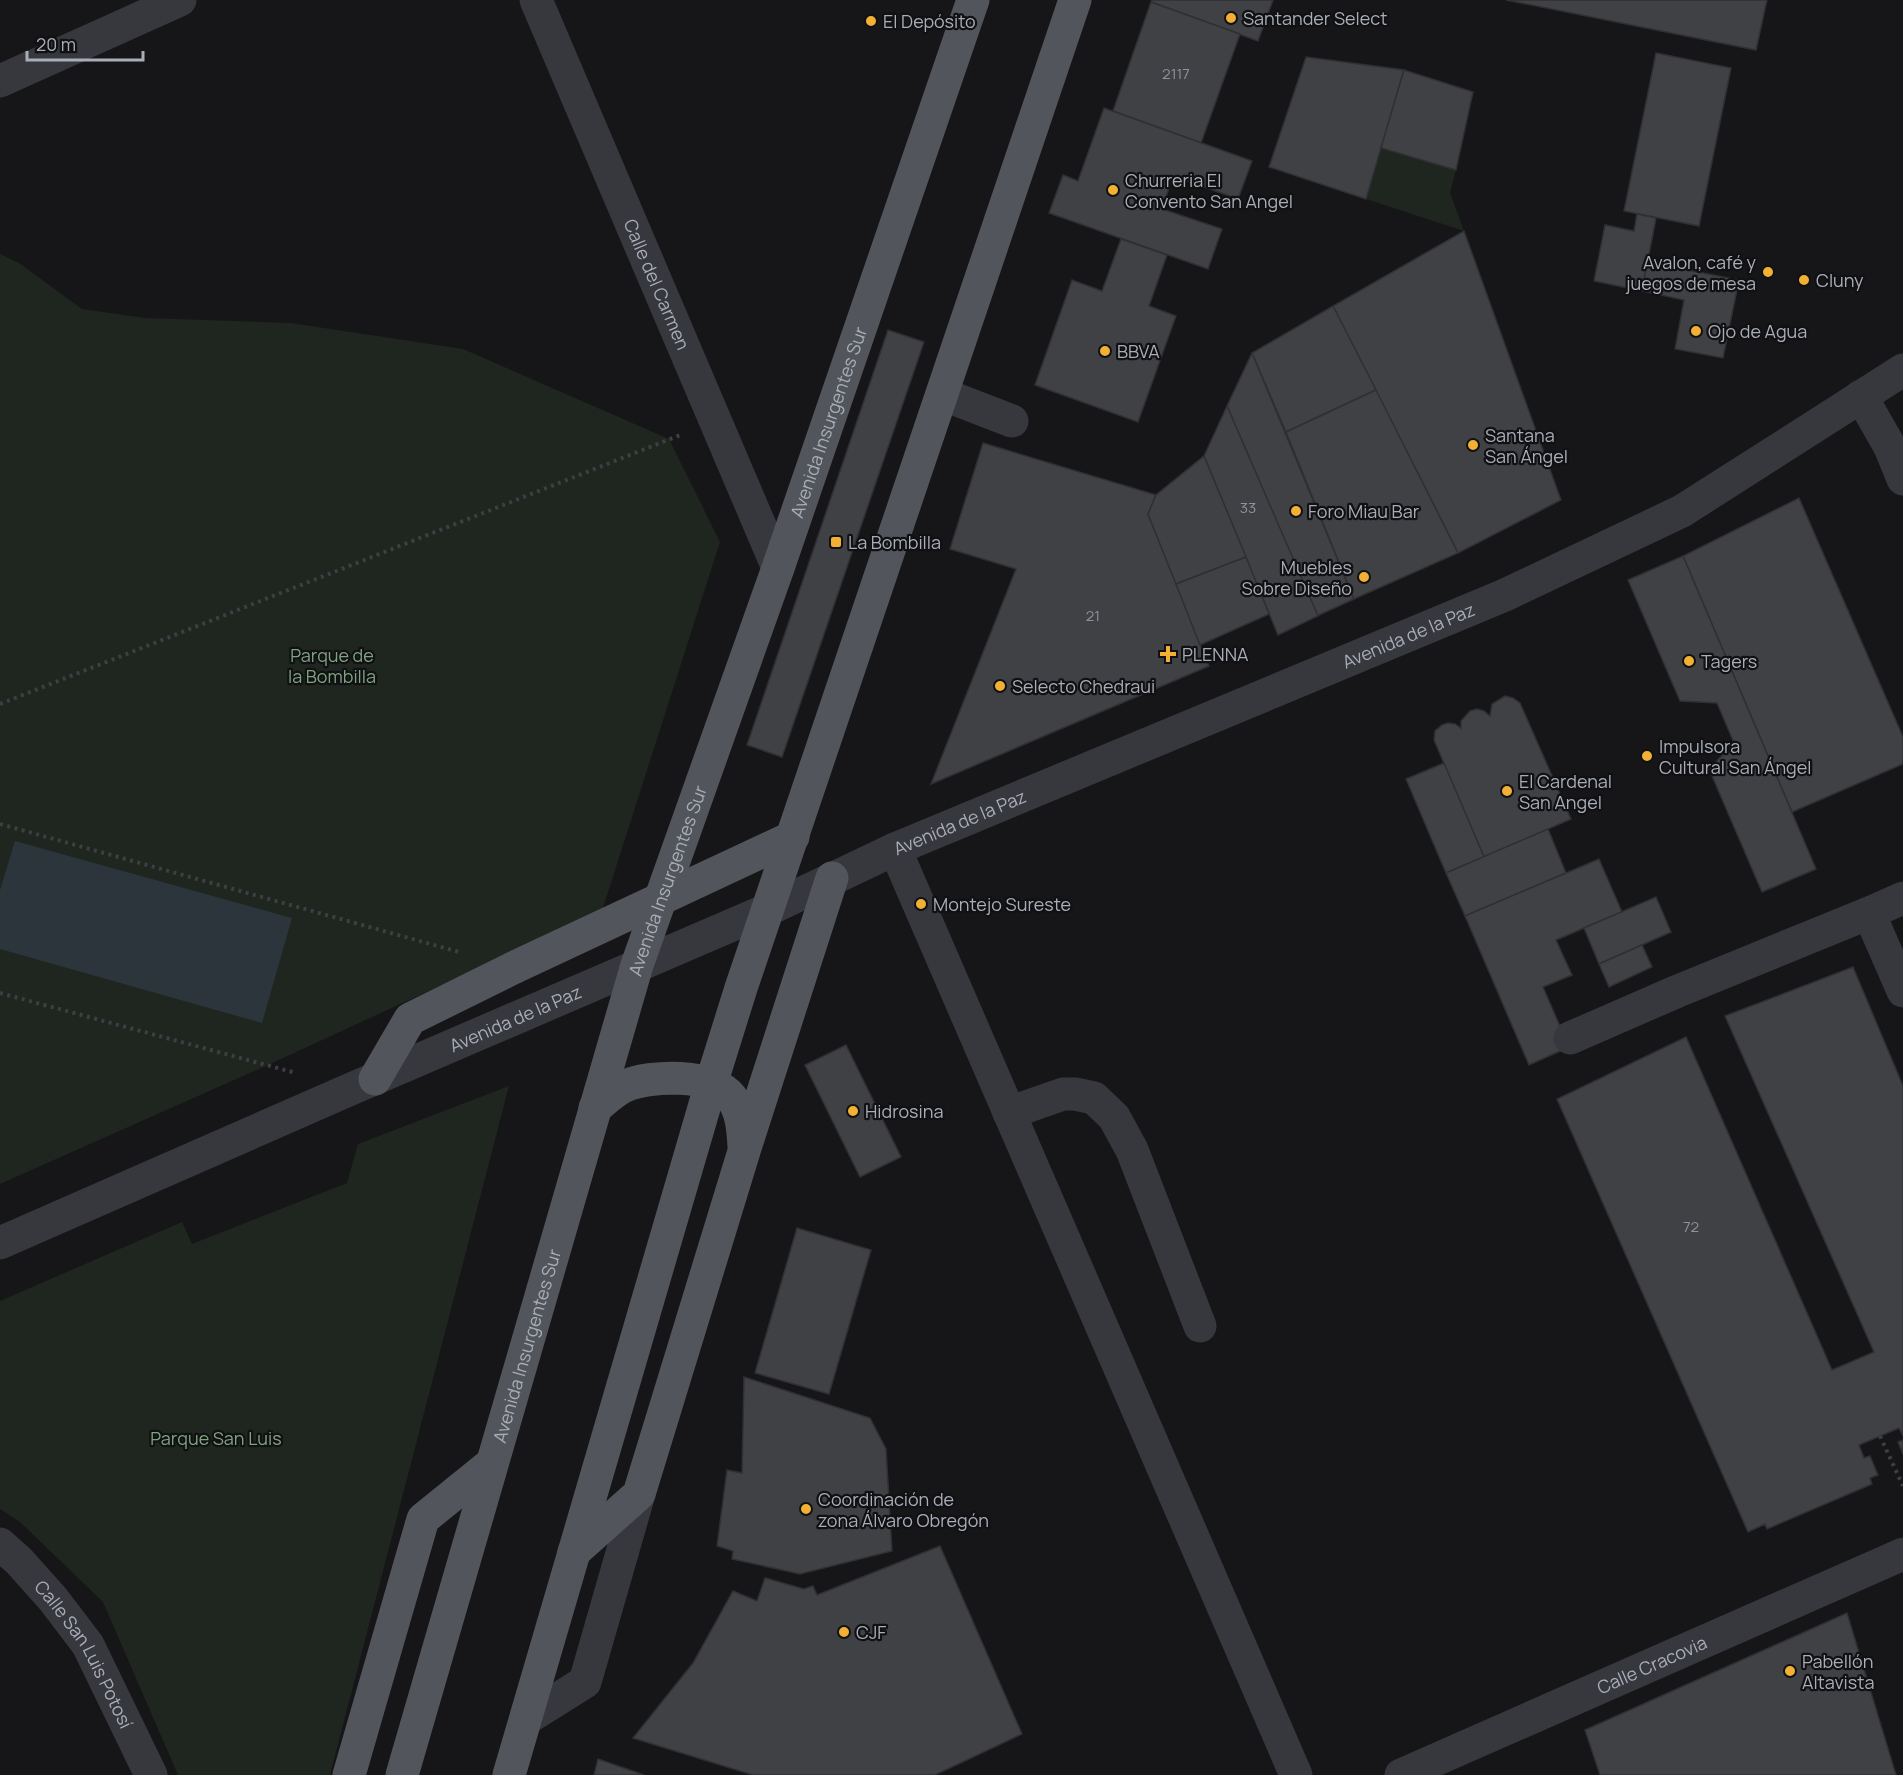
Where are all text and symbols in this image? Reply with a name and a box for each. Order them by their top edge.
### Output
place label: Santander Select [1243,6,1387,30]
place label: El Depósito [883,9,976,33]
marker: Santander Select [1224,11,1238,25]
marker: El Depósito [864,14,878,28]
scale bar [27,24,142,62]
text: 20 m [36,32,76,56]
house number: 2117 [1162,63,1190,84]
place label: Churreria El Convento San Angel [1125,168,1293,213]
marker: Churreria El Convento San Angel [1106,183,1120,197]
street label: Calle del Carmen [619,215,696,353]
place label: Avalon, café y juegos de mesa [1625,250,1757,295]
marker: Avalon, café y juegos de mesa [1761,265,1775,279]
place label: Cluny [1816,268,1864,292]
marker: Cluny [1797,273,1811,287]
place label: Ojo de Agua [1708,319,1807,343]
street label: Avenida Insurgentes Sur [784,323,872,521]
marker: Ojo de Agua [1689,324,1703,338]
place label: BBVA [1117,339,1160,363]
marker: BBVA [1098,344,1112,358]
place label: Santana San Ángel [1485,423,1568,468]
marker: Santana San Ángel [1466,438,1480,452]
house number: 33 [1240,497,1256,518]
place label: Foro Miau Bar [1308,499,1420,523]
marker: Foro Miau Bar [1289,504,1303,518]
place label: La Bombilla [848,530,941,554]
marker: La Bombilla [829,535,843,549]
place label: Muebles Sobre Diseño [1242,555,1352,600]
marker: Muebles Sobre Diseño [1357,570,1371,584]
street label: Avenida de la Paz [1338,597,1478,674]
house number: 21 [1086,605,1100,626]
place label: PLENNA [1182,642,1249,666]
park label: Parque de la Bombilla [288,643,376,688]
marker: PLENNA [1159,645,1177,663]
place label: Tagers [1701,649,1757,673]
marker: Tagers [1682,654,1696,668]
place label: Selecto Chedraui [1012,674,1155,698]
marker: Selecto Chedraui [993,679,1007,693]
place label: Impulsora Cultural San Ángel [1659,734,1811,779]
marker: Impulsora Cultural San Ángel [1640,749,1654,763]
place label: El Cardenal San Angel [1519,769,1612,814]
street label: Avenida Insurgentes Sur [623,782,712,979]
street label: Avenida de la Paz [890,784,1030,860]
marker: El Cardenal San Angel [1500,784,1514,798]
place label: Montejo Sureste [933,892,1071,916]
marker: Montejo Sureste [914,897,928,911]
street label: Avenida de la Paz [445,979,585,1057]
place label: Hidrosina [865,1099,943,1123]
marker: Hidrosina [846,1104,860,1118]
house number: 72 [1683,1216,1699,1237]
street label: Avenida Insurgentes Sur [487,1246,566,1445]
park label: Parque San Luis [150,1426,282,1450]
place label: Coordinación de zona Álvaro Obregón [818,1487,989,1532]
marker: Coordinación de zona Álvaro Obregón [799,1502,813,1516]
street label: Calle San Luis Potosí [30,1575,138,1732]
place label: CJF [856,1620,886,1644]
marker: CJF [837,1625,851,1639]
street label: Calle Cracovia [1593,1630,1711,1699]
place label: Pabellón Altavista [1802,1649,1874,1694]
marker: Pabellón Altavista [1783,1664,1797,1678]

